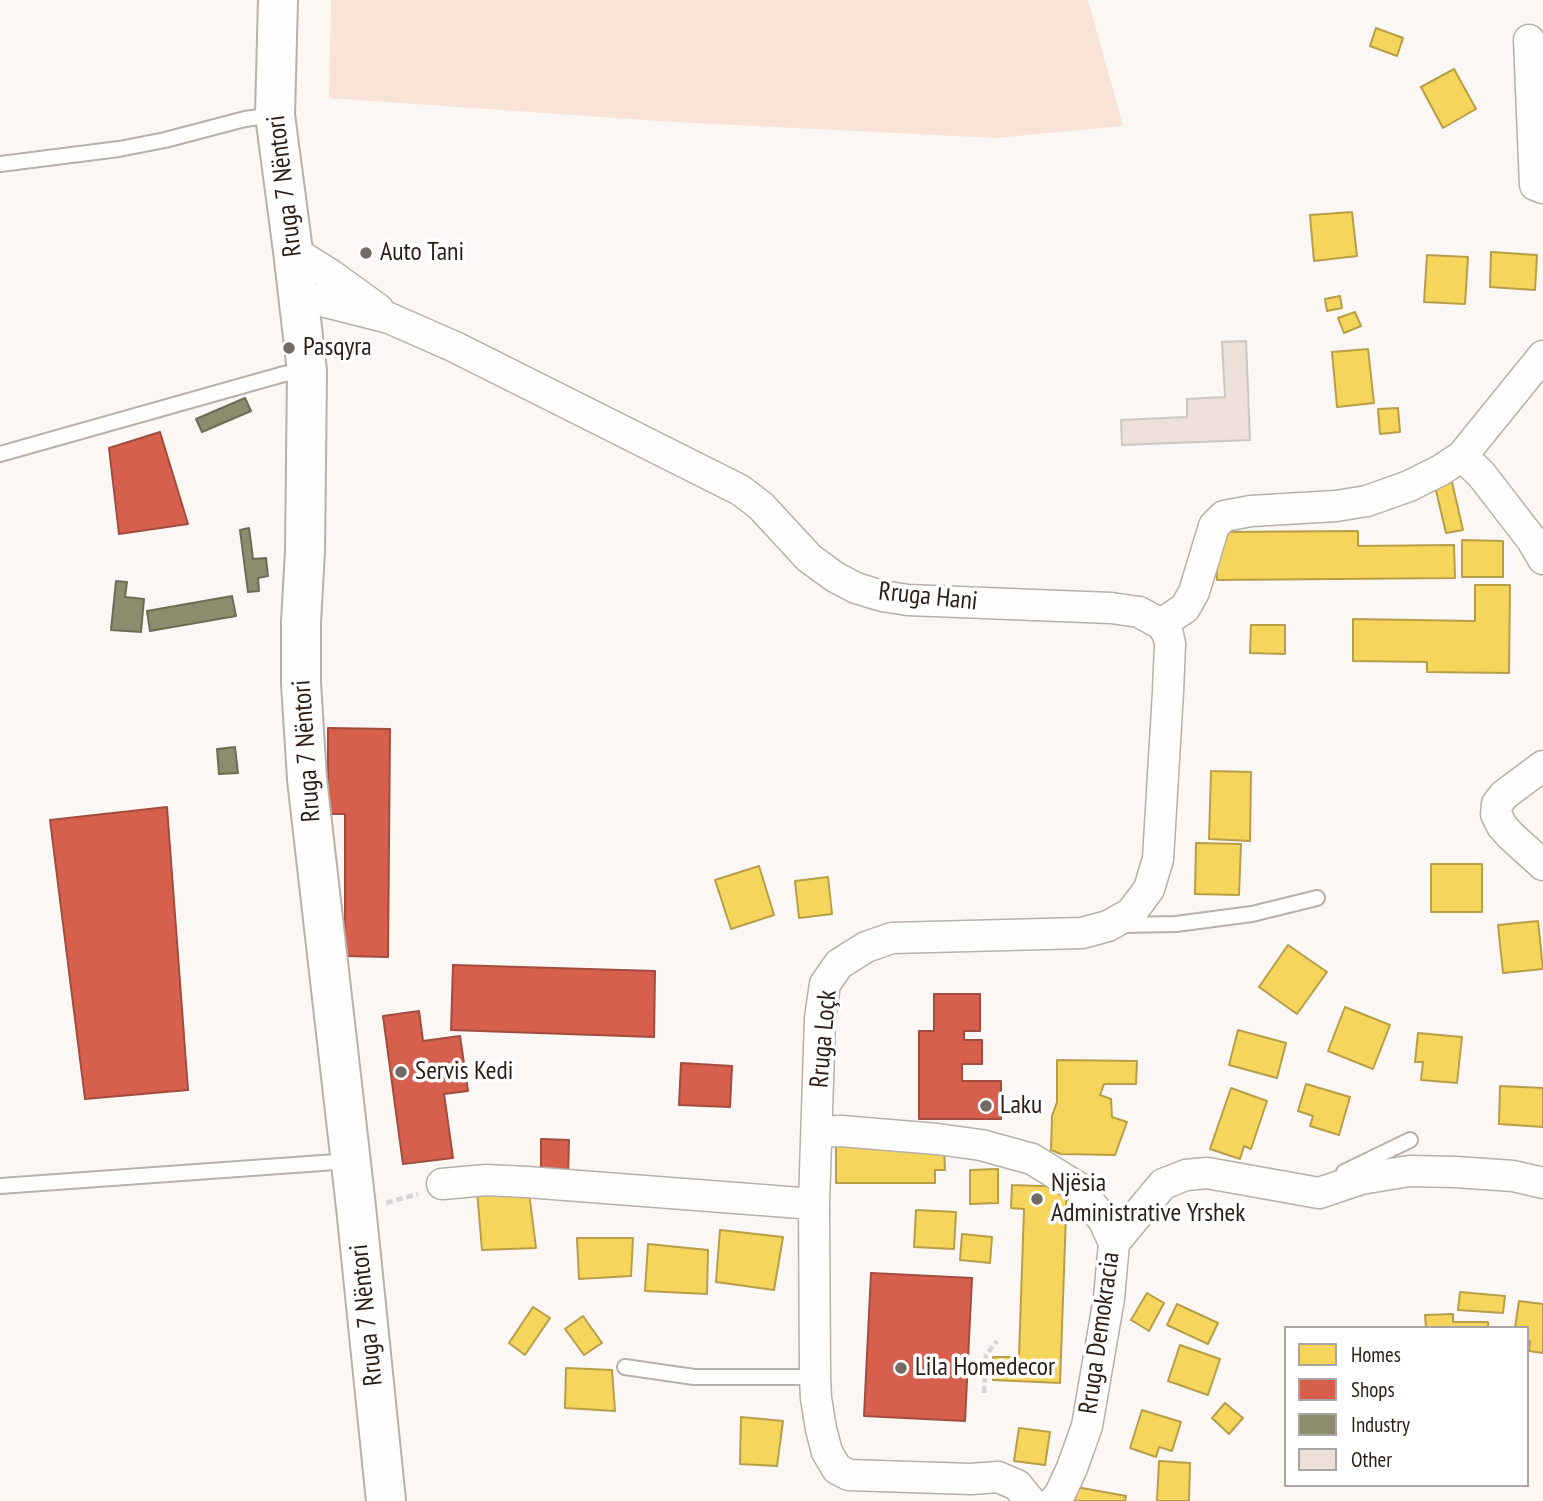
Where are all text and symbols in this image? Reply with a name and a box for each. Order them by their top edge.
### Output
street label: Rruga 7 Nëntori [261,113,309,259]
place label: Auto Tani [380,237,464,269]
marker: Auto Tani [358,245,374,261]
place label: Pasqyra [303,332,372,364]
marker: Pasqyra [281,340,297,356]
street label: Rruga Hani [877,576,979,618]
street label: Rruga 7 Nëntori [286,679,328,823]
street label: Rruga Loçk [804,989,844,1089]
place label: Servis Kedi [415,1056,513,1088]
marker: Servis Kedi [393,1064,409,1080]
place label: Laku [1000,1090,1042,1122]
marker: Laku [978,1098,994,1114]
place label: Njësia Administrative Yrshek [1051,1168,1245,1230]
marker: Njësia Administrative Yrshek [1029,1191,1045,1207]
street label: Rruga 7 Nëntori [344,1243,390,1387]
street label: Rruga Demokracia [1073,1250,1127,1416]
legend [1284,1326,1529,1487]
text: Homes [1351,1341,1401,1368]
place label: Lila Homedecor [915,1352,1055,1384]
marker: Lila Homedecor [893,1360,909,1376]
text: Shops [1351,1376,1395,1403]
text: Industry [1351,1411,1410,1438]
text: Other [1351,1446,1392,1473]

